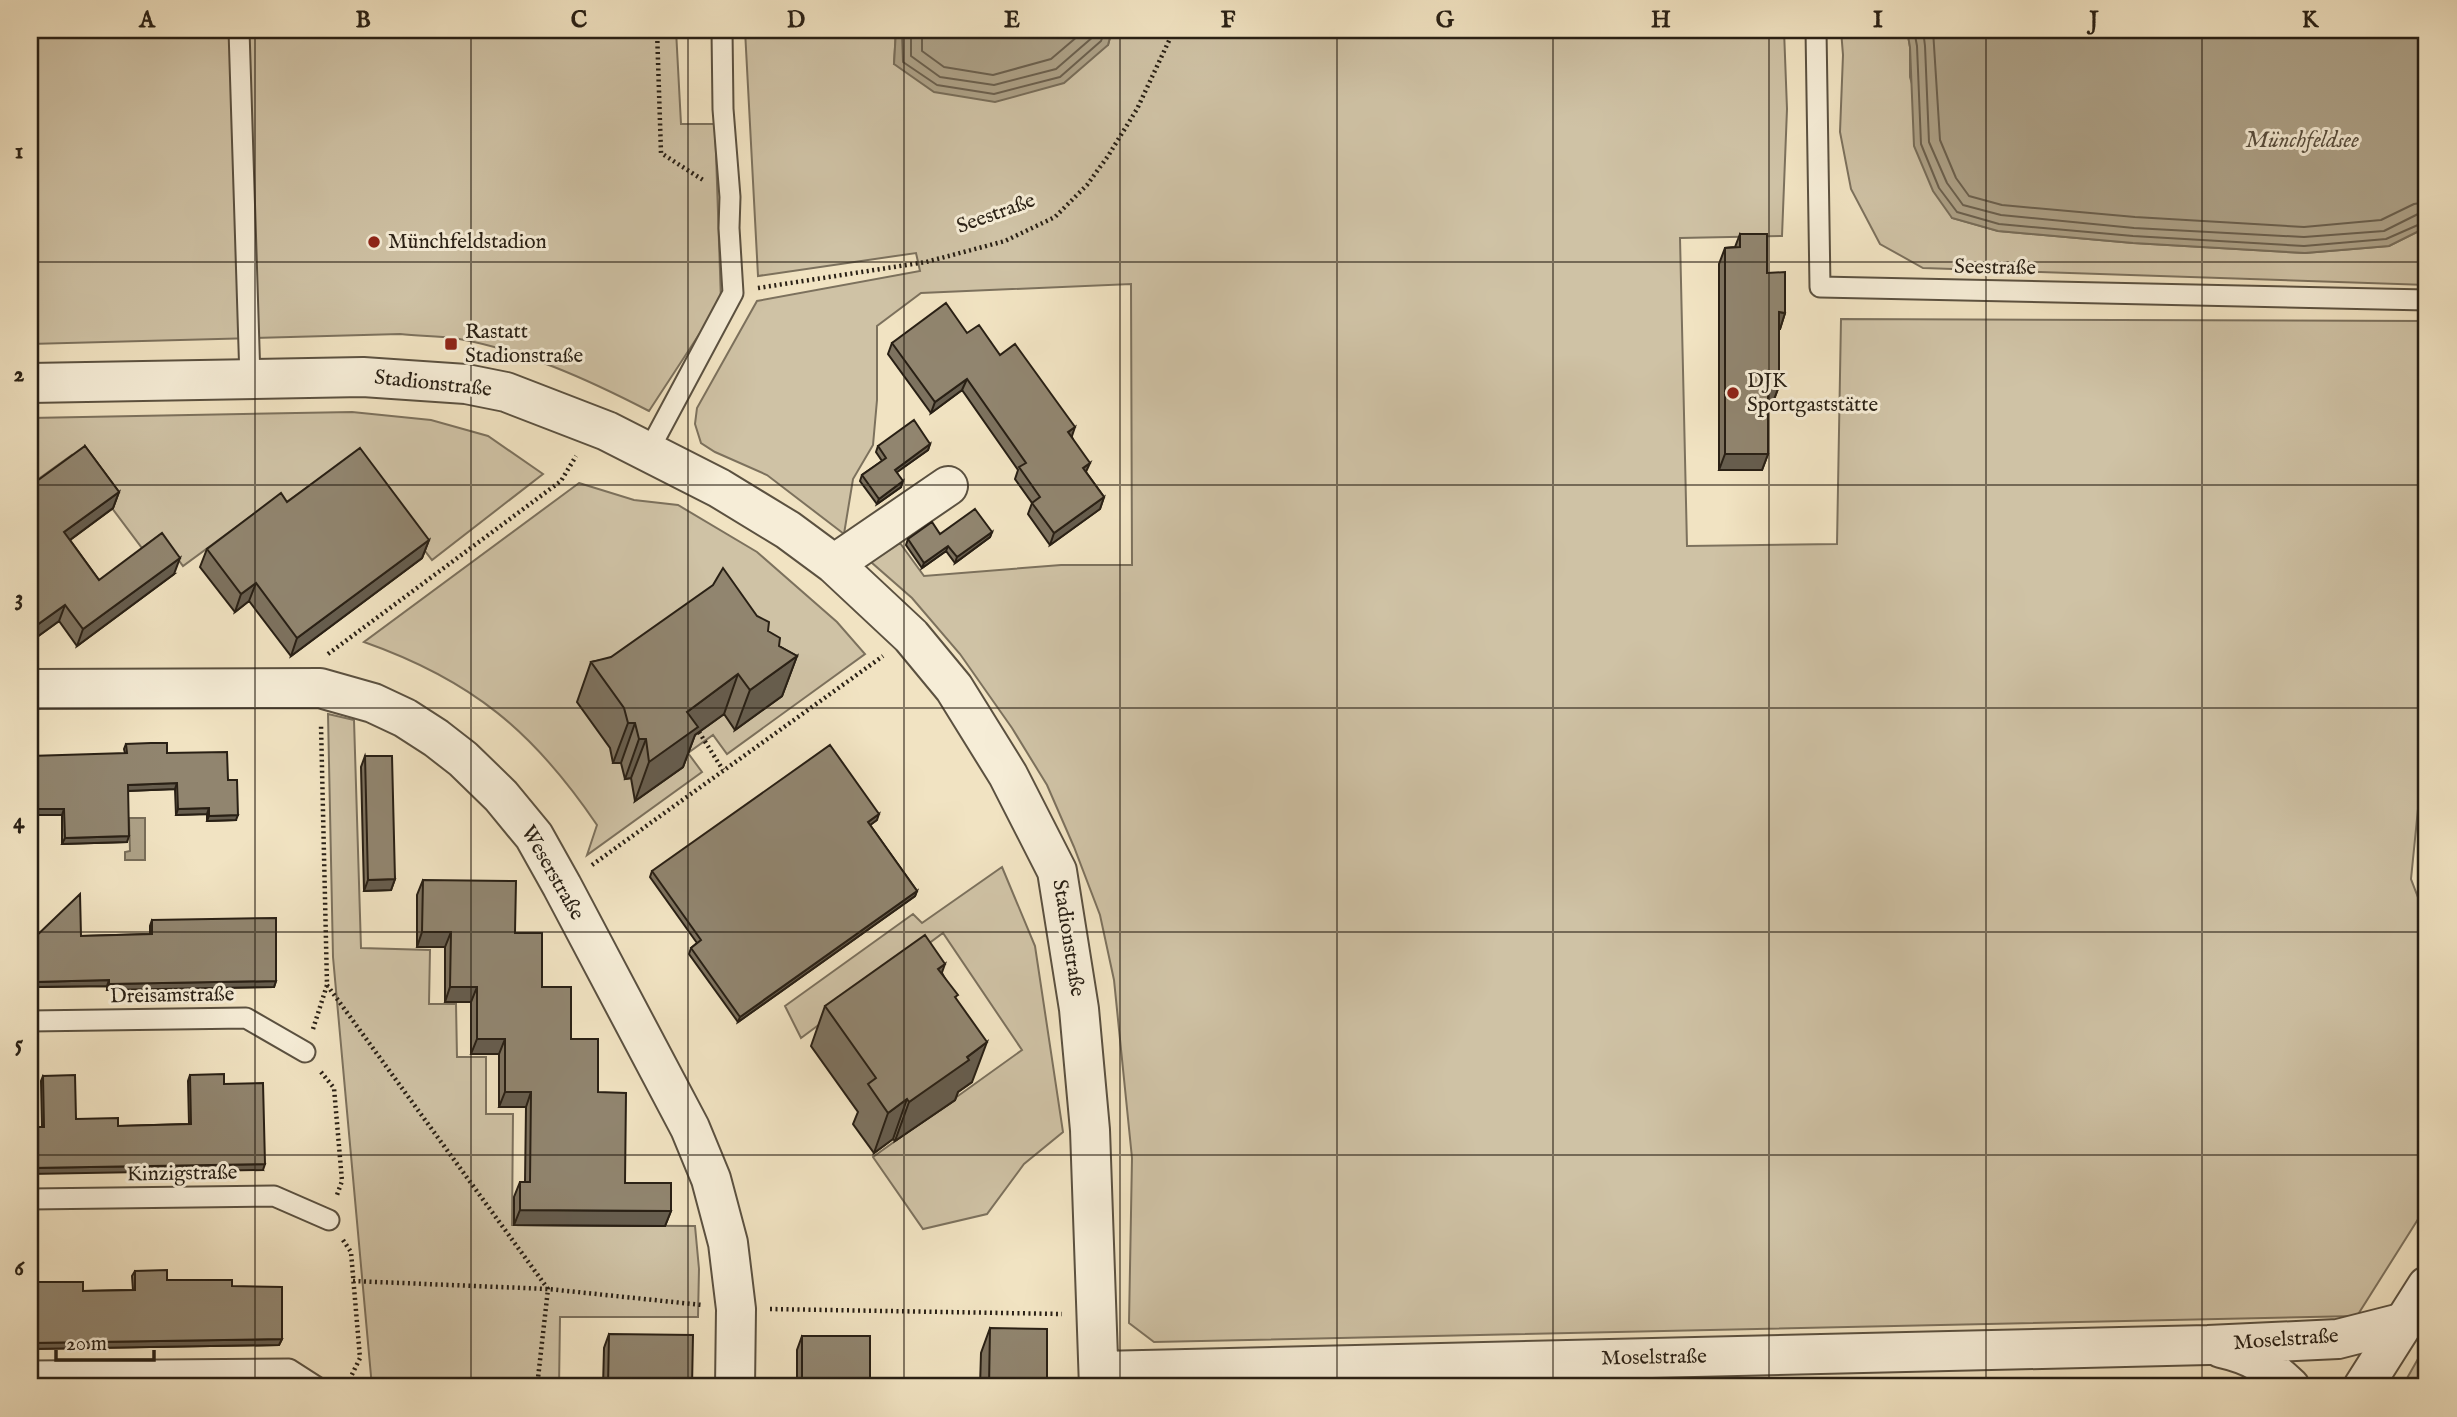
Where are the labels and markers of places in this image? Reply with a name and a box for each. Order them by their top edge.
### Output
place label: Münchfeldstadion [388,229,547,256]
marker: Münchfeldstadion [366,234,382,250]
place label: Rastatt Stadionstraße [465,319,583,370]
marker: Rastatt Stadionstraße [443,336,459,352]
place label: DJK Sportgaststätte [1747,368,1878,419]
marker: DJK Sportgaststätte [1725,385,1741,401]

